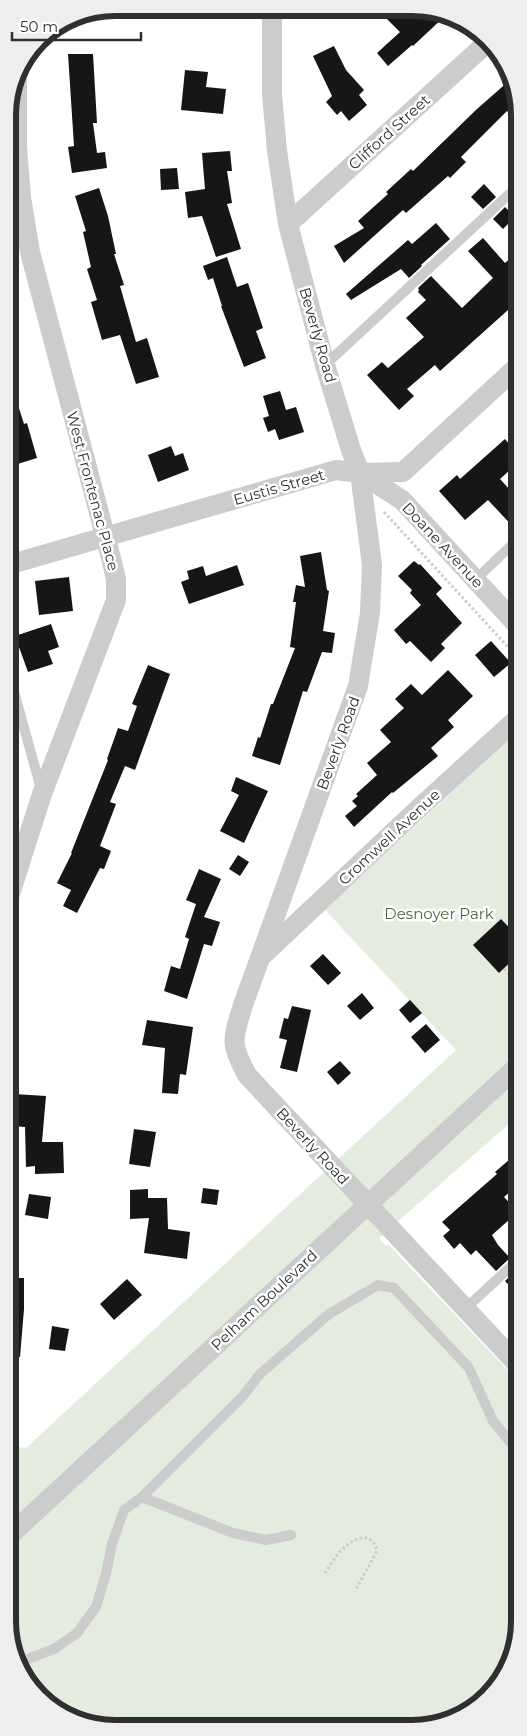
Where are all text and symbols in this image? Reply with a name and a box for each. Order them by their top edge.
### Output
scale bar [12,10,141,42]
text: 50 m [20,17,58,36]
street label: Clifford Street [344,90,434,174]
street label: Beverly Road [295,285,341,385]
street label: West Frontenac Place [63,409,123,573]
street label: Eustis Street [231,465,327,509]
street label: Doane Avenue [398,498,488,592]
street label: Beverly Road [312,694,364,792]
street label: Cromwell Avenue [334,785,444,889]
park label: Desnoyer Park [384,904,494,923]
street label: Beverly Road [273,1104,353,1188]
street label: Pelham Boulevard [207,1246,321,1354]

